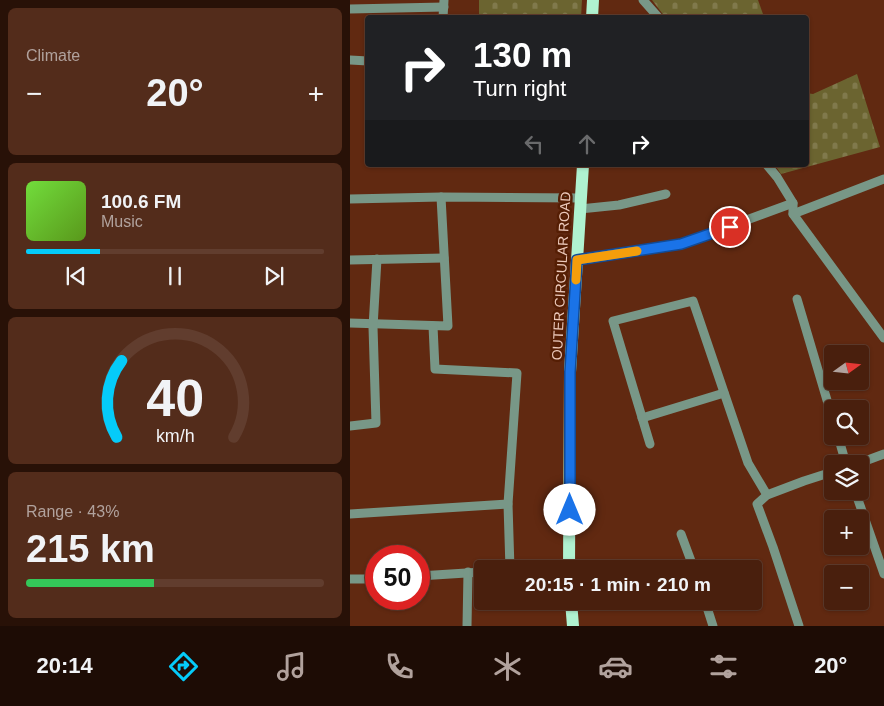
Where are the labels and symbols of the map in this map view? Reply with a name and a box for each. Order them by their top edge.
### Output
street label: OUTER CIRCULAR ROAD [549,191,573,361]
pin [709,206,751,248]
north arrow [824,345,869,390]
position arrow [543,483,595,535]
speed limit sign: 50 [365,545,430,610]

